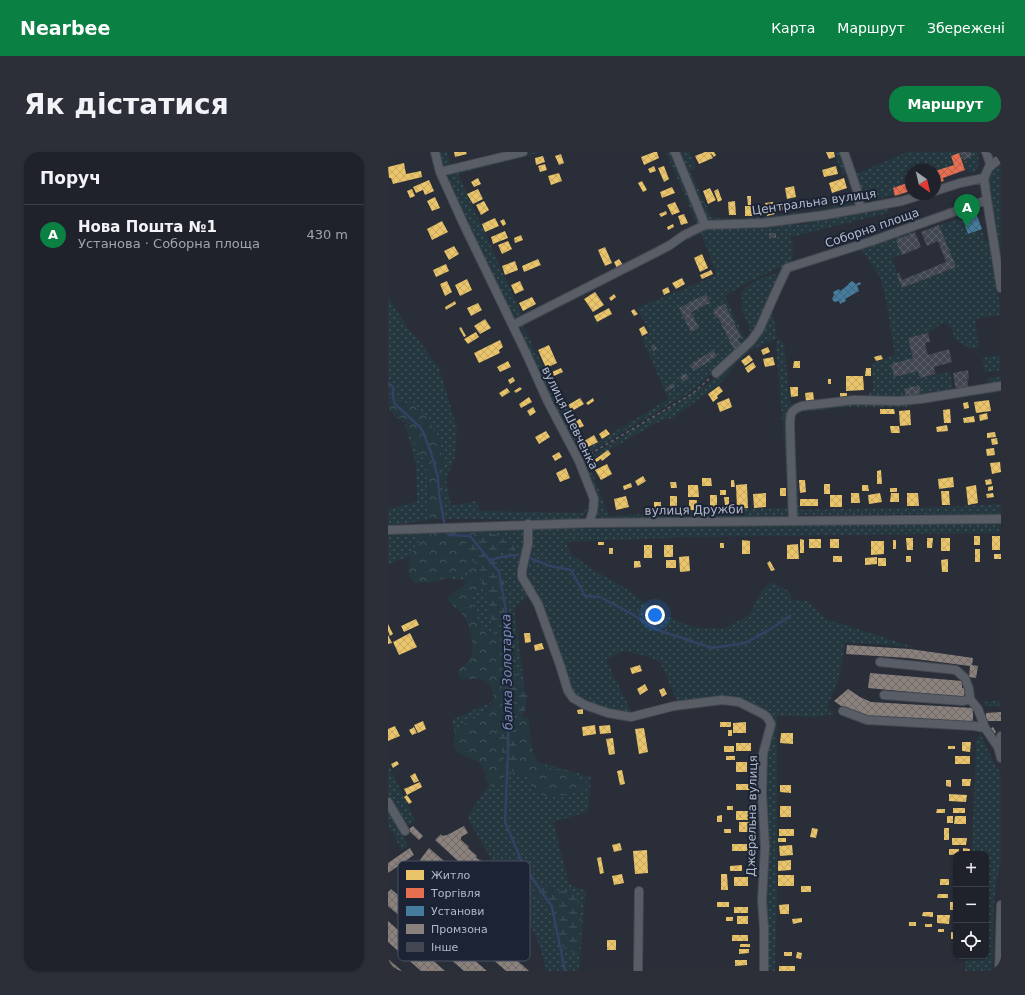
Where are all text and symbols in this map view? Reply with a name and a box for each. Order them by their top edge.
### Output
text: Nearbee [20,17,110,39]
text: Карта [771,20,815,36]
text: Маршрут [837,20,905,36]
text: Збережені [927,20,1005,36]
button: Маршрут [889,86,1001,122]
text: Як дістатися [24,88,229,121]
north arrow [905,164,941,200]
text: Поруч [40,168,101,188]
street label: Центральна вулиця [751,186,877,218]
pin: A [954,194,980,227]
street label: Соборна площа [823,205,921,251]
text: Нова Пошта №1 [78,218,217,236]
text: A [48,227,58,242]
text: 430 m [306,227,348,242]
text: Установа · Соборна площа [78,236,260,251]
street label: вулиця Шевченка [539,364,601,472]
street label: вулиця Дружби [644,502,744,518]
your location [645,605,665,625]
water label: балка Золотарка [498,614,516,730]
street label: Джерельна вулиця [744,755,760,877]
map controls [953,851,989,959]
button: + [953,851,989,887]
legend [398,861,530,961]
text: Житло [431,869,470,882]
text: Торгівля [430,887,480,900]
button: − [953,887,989,923]
text: Установи [431,905,484,918]
text: Промзона [431,923,488,936]
button: locate [953,923,989,959]
text: Інше [431,941,459,954]

